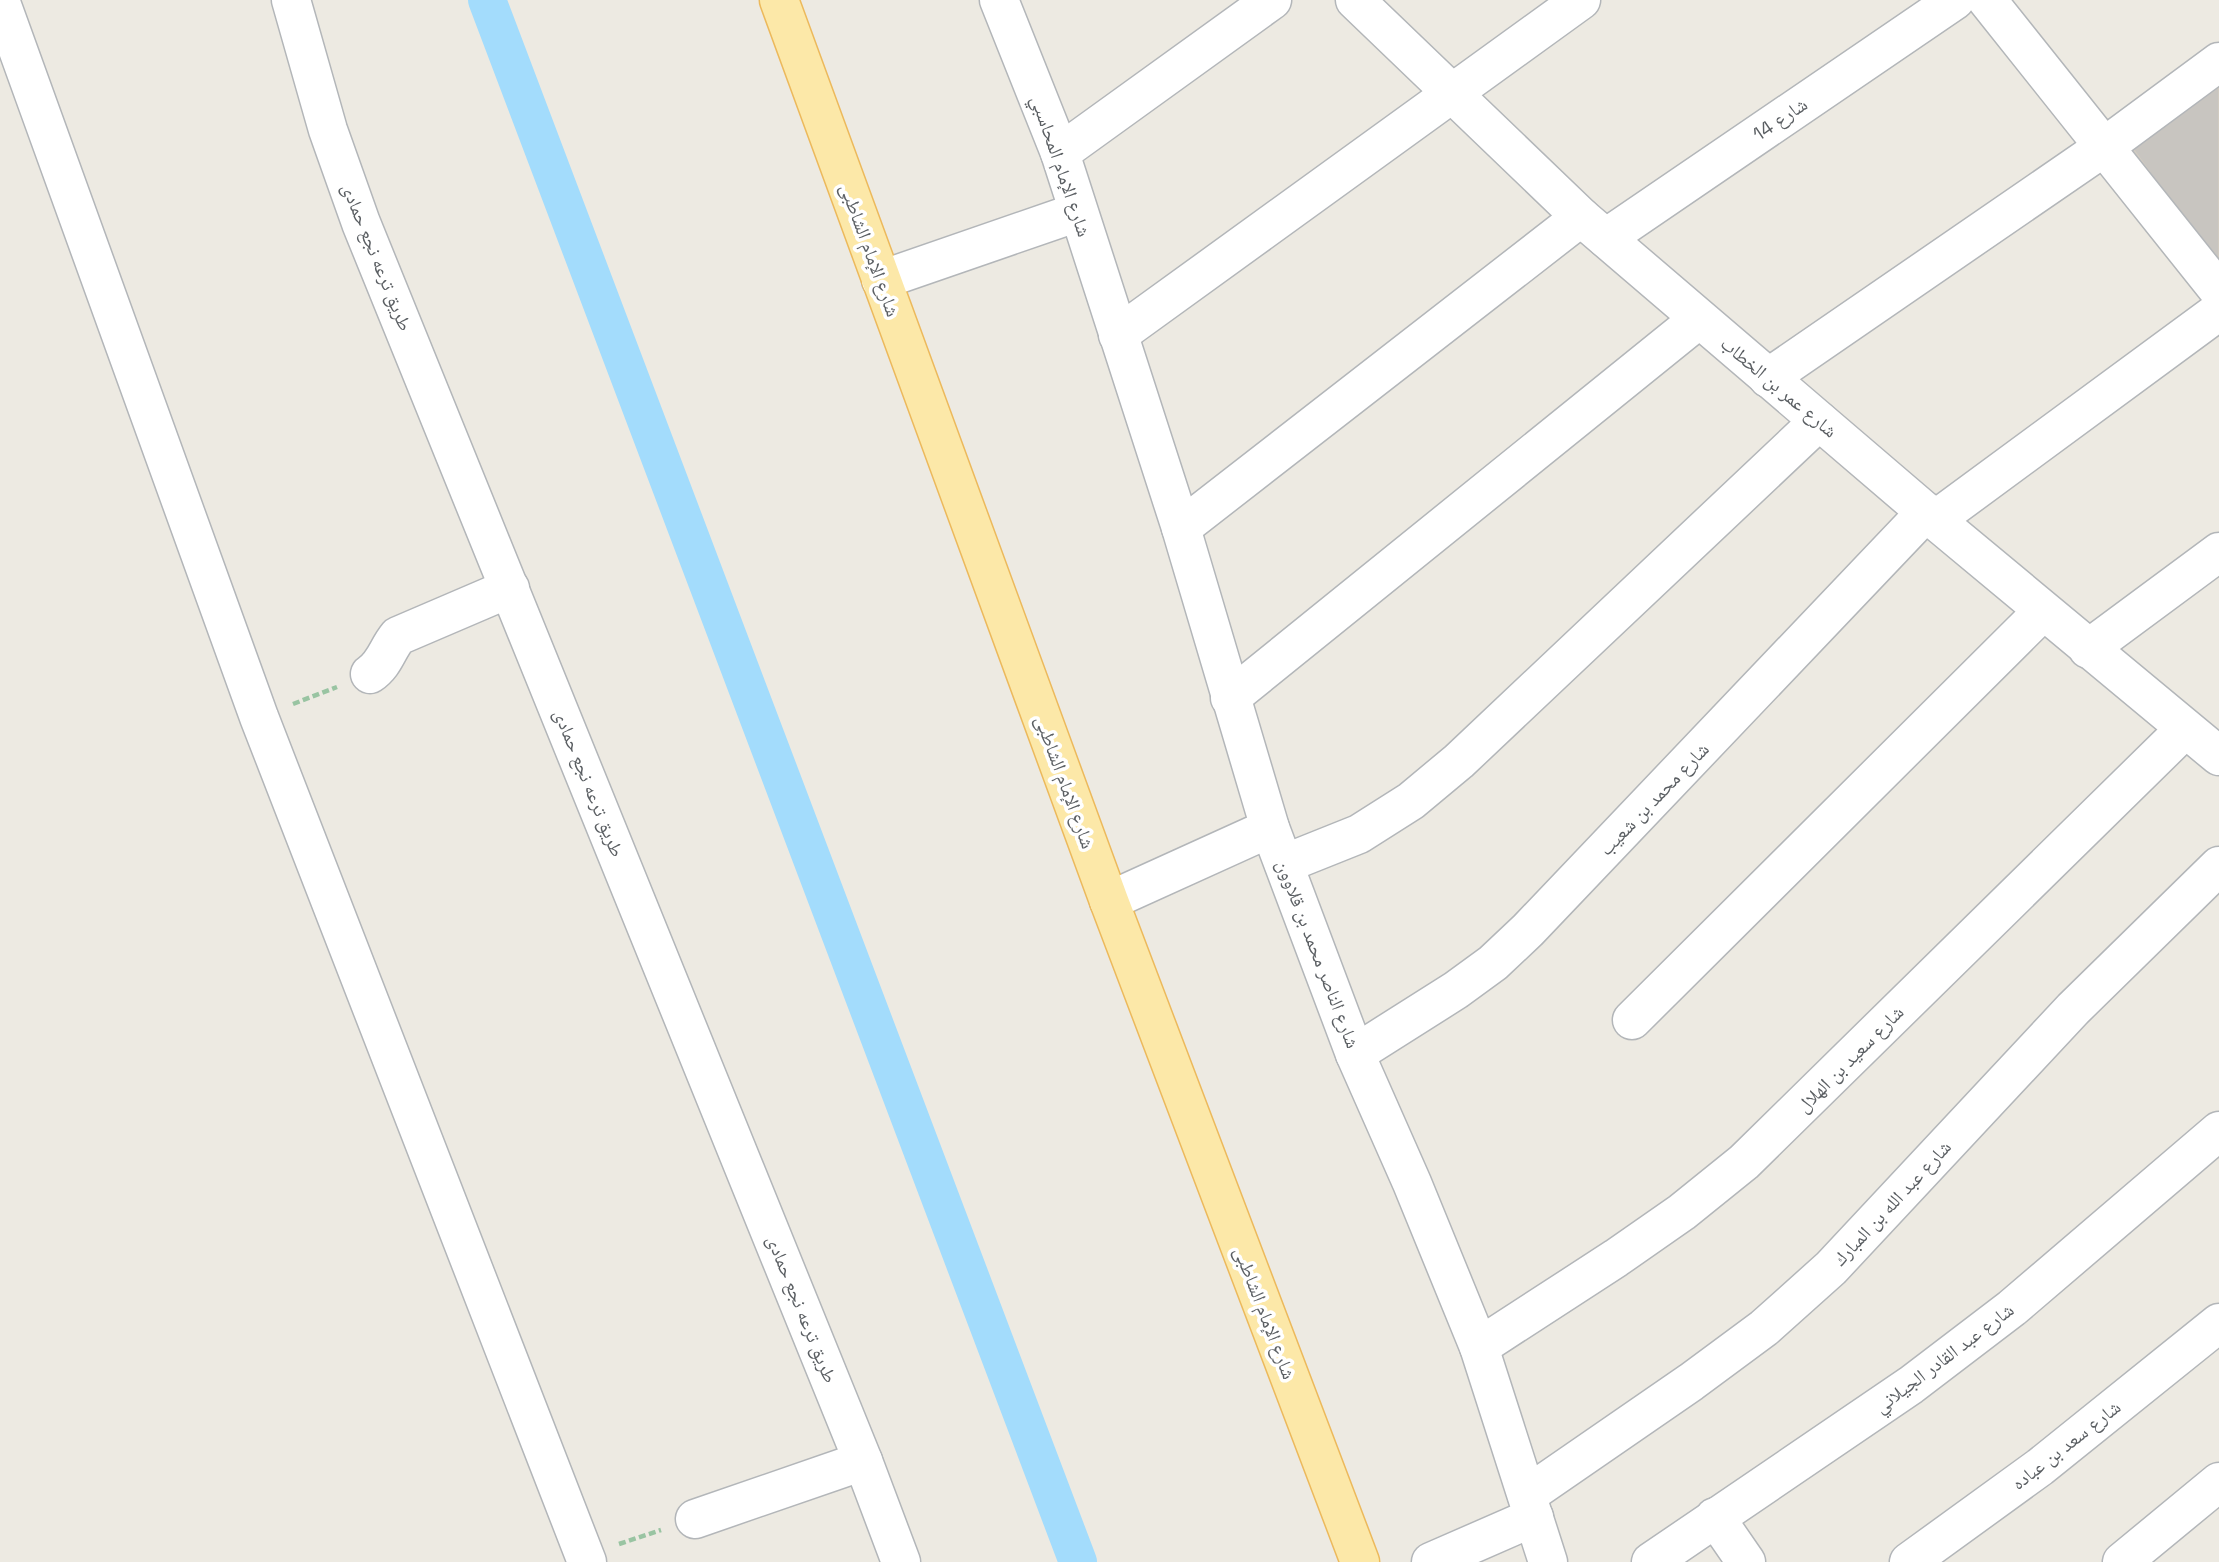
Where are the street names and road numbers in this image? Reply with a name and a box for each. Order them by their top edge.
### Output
street label: شارع الإمام المحاسبي [1022,92,1097,241]
street label: شارع 14 [1748,92,1812,146]
street label: طريق ترعه نجع حمادى [336,179,418,335]
street label: شارع الإمام الشاطبى [833,180,906,320]
street label: شارع عمر بن الخطاب [1715,331,1843,443]
street label: طريق ترعه نجع حمادى [548,705,630,861]
street label: شارع الإمام الشاطبى [1028,712,1101,852]
street label: شارع محمد بن شعيب [1594,737,1714,861]
street label: شارع الناصر محمد بن قلاوون [1270,856,1366,1052]
street label: شارع سعيد بن الهلال [1791,1000,1909,1118]
street label: شارع عبد الله بن المبارك [1827,1135,1957,1271]
street label: طريق ترعه نجع حمادى [761,1231,843,1387]
street label: شارع الإمام الشاطبى [1227,1243,1302,1383]
street label: شارع عبد القادر الجيلاني [1869,1297,2021,1421]
street label: شارع سعد بن عباده [2006,1394,2126,1496]

